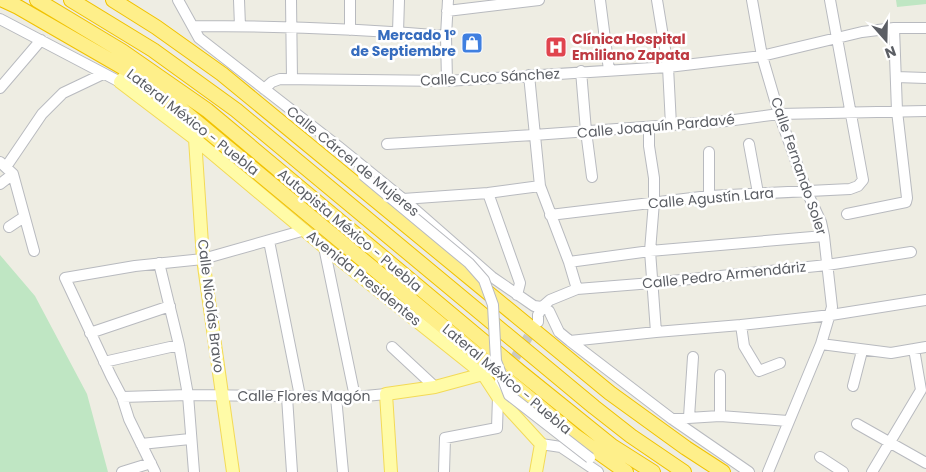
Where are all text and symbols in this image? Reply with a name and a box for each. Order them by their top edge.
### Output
north arrow [861,15,911,65]
place label: Mercado 1° de Septiembre [351,25,457,61]
place label: Clínica Hospital Emiliano Zapata [572,29,690,65]
shop icon: Mercado 1° de Septiembre [460,31,484,55]
hospital icon: Clínica Hospital Emiliano Zapata [544,35,568,59]
text: N [882,41,899,63]
street label: Calle Cuco Sánchez [420,63,560,91]
street label: Lateral México - Puebla [123,64,263,180]
street label: Calle Fernando Soler [766,94,832,238]
street label: Calle Cárcel de Mujeres [282,101,424,221]
street label: Calle Joaquín Pardavé [576,109,736,143]
street label: Autopista México - Puebla [274,164,426,296]
street label: Calle Agustín Lara [647,183,775,213]
street label: Avenida Presidentes [303,226,425,330]
street label: Calle Nicolás Bravo [193,238,229,374]
street label: Calle Pedro Armendáriz [641,256,807,294]
street label: Lateral México - Puebla [438,319,576,439]
street label: Calle Flores Magón [238,386,370,406]

